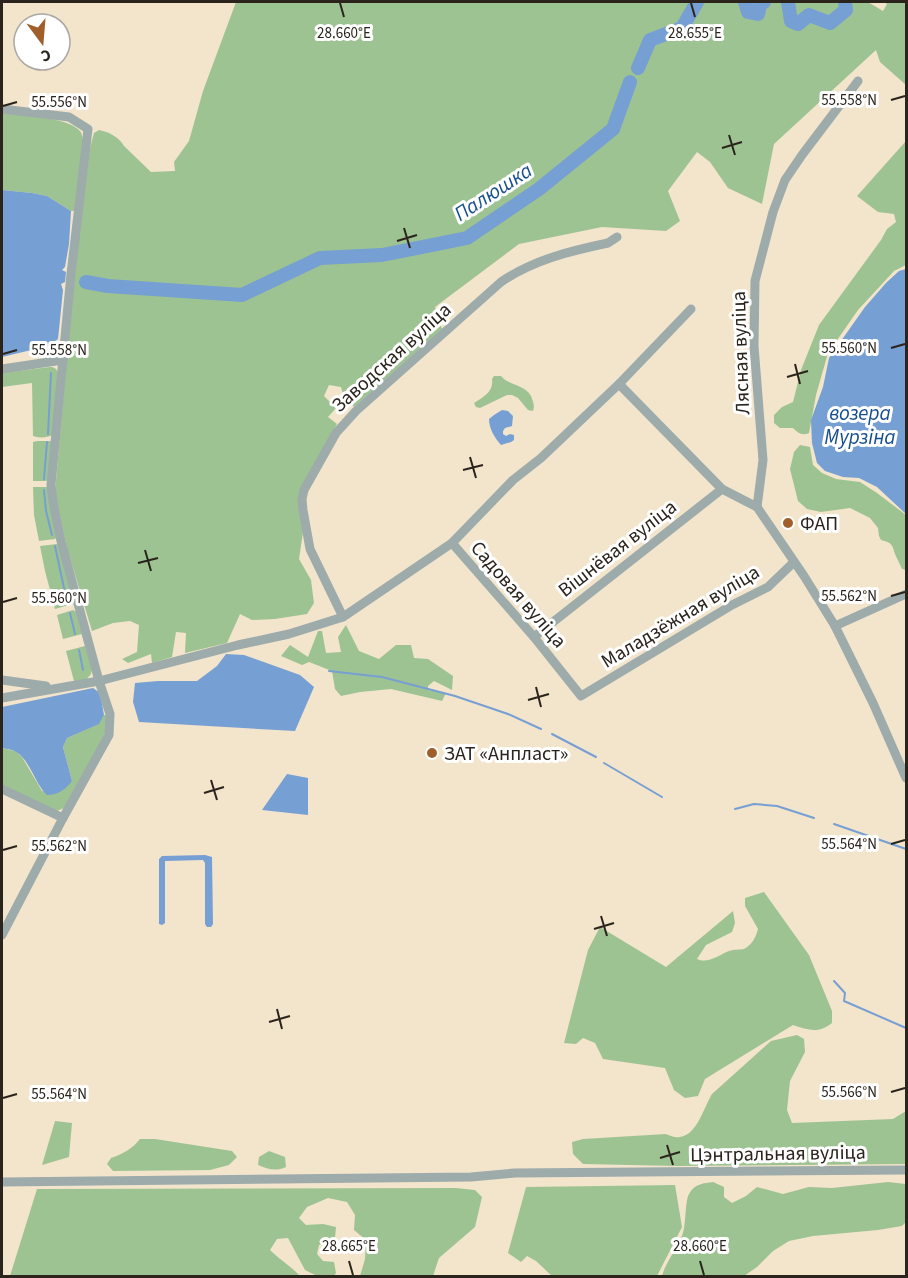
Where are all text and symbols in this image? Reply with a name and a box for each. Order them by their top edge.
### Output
north arrow [12,12,72,72]
text: 28.660°E [317,23,371,44]
text: 28.655°E [668,23,722,44]
text: С [38,44,53,67]
text: 55.558°N [821,90,877,111]
text: 55.556°N [31,92,87,113]
water label: Палюшка [448,155,538,229]
street label: Лясная вуліца [725,291,757,415]
street label: Заводская вуліца [326,296,458,419]
text: 55.560°N [821,338,877,359]
text: 55.558°N [31,340,87,361]
water label: возера Мурзіна [824,398,896,452]
street label: Вішнёвая вуліца [552,494,683,604]
place label: ФАП [800,510,838,538]
marker: ФАП [781,516,795,530]
street label: Садовая вуліца [464,535,573,654]
street label: Маладзёжная вуліца [596,558,765,675]
text: 55.562°N [821,586,877,607]
text: 55.560°N [31,588,87,609]
place label: ЗАТ «Анпласт» [444,740,568,768]
marker: ЗАТ «Анпласт» [425,746,439,760]
text: 55.564°N [821,834,877,855]
text: 55.562°N [31,836,87,857]
text: 55.566°N [821,1082,877,1103]
text: 55.564°N [31,1084,87,1105]
street label: Цэнтральная вуліца [690,1138,866,1170]
text: 28.665°E [322,1236,376,1257]
text: 28.660°E [673,1236,727,1257]

